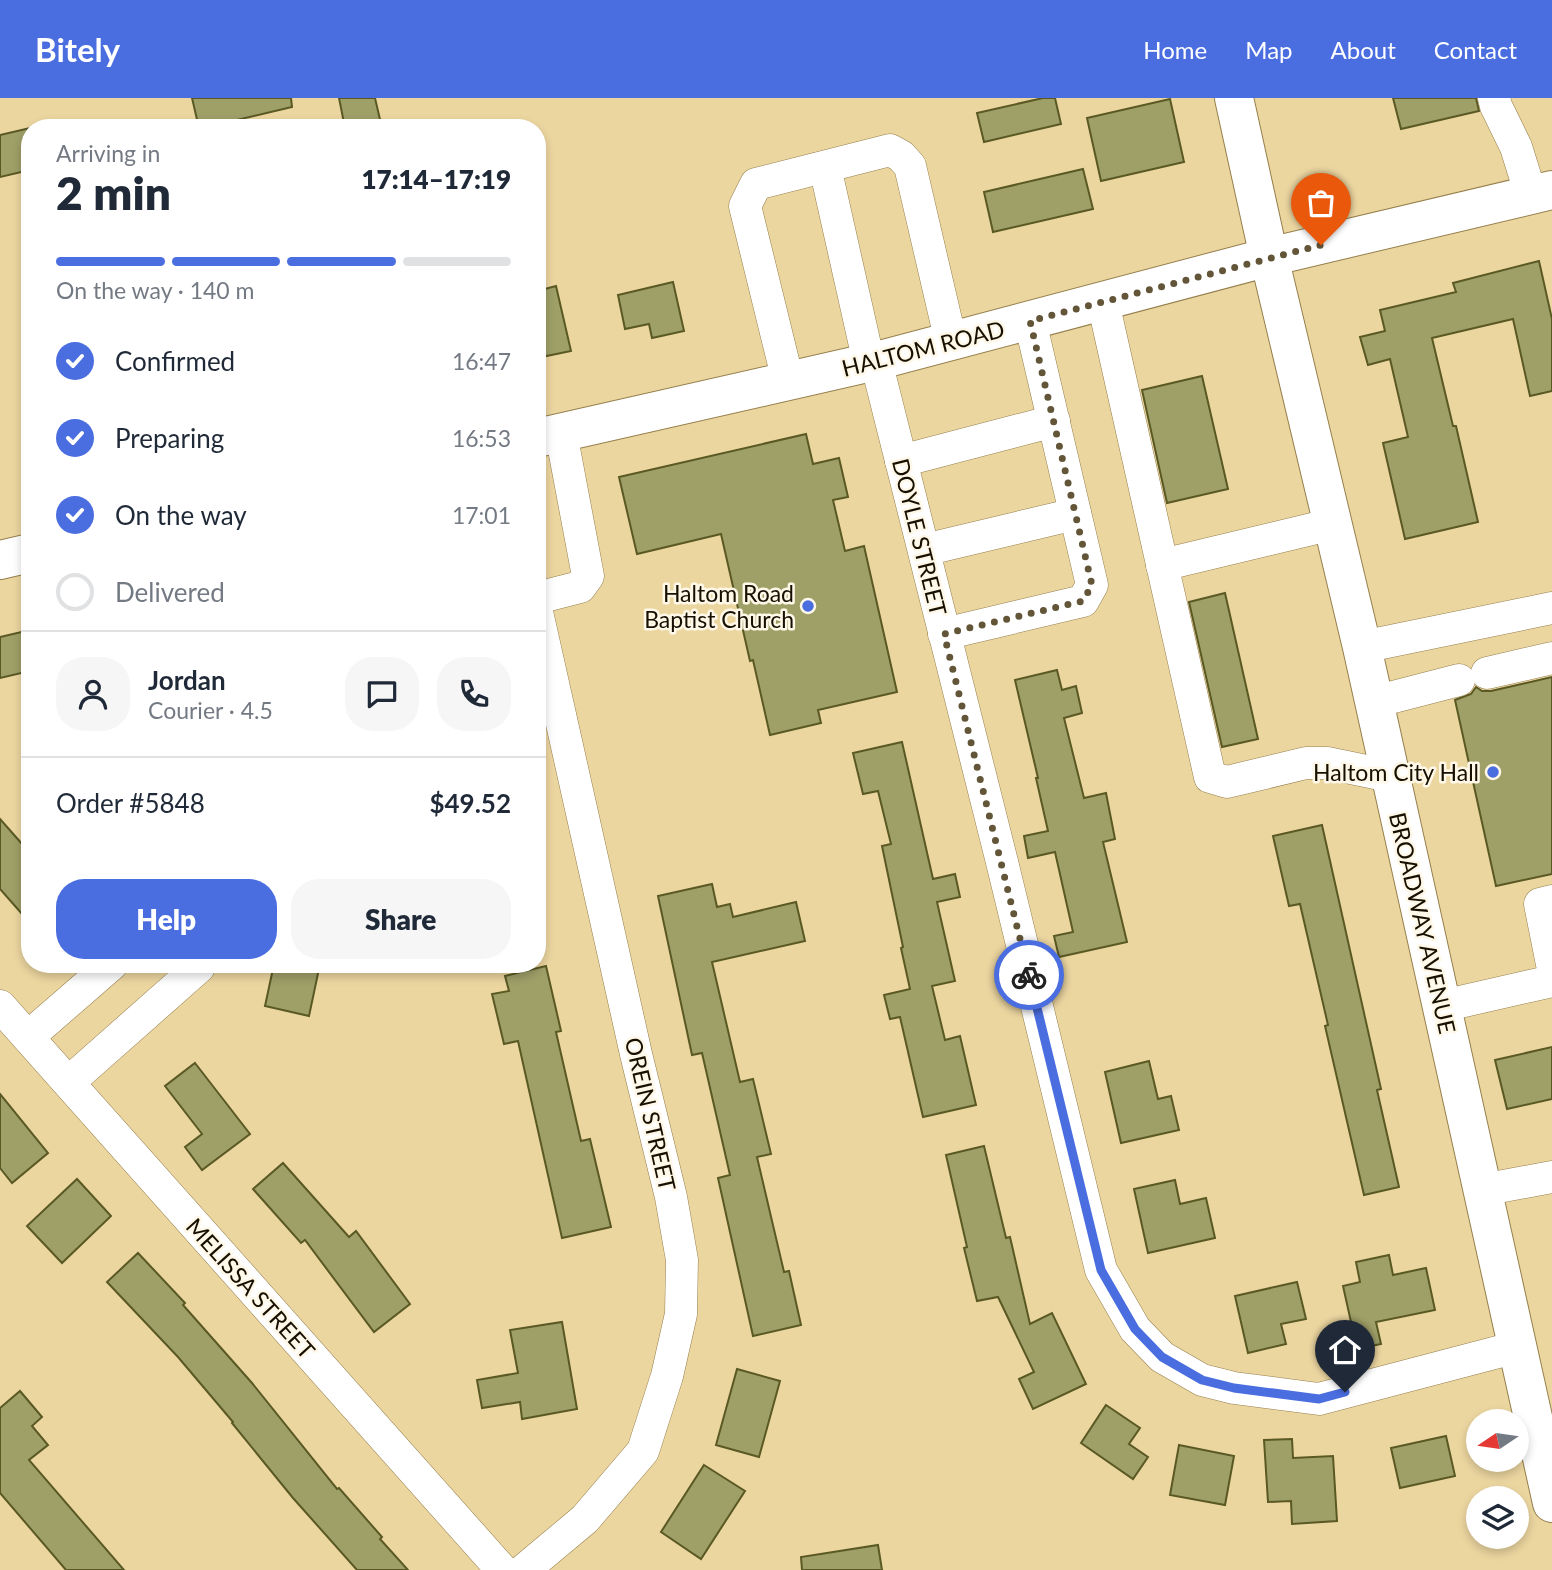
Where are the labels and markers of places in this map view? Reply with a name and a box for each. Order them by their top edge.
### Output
pin [1291,173,1351,245]
place label: Haltom Road Baptist Church [644,579,794,633]
marker: Haltom Road Baptist Church [800,598,816,614]
place label: Haltom City Hall [1313,758,1479,786]
marker: Haltom City Hall [1485,764,1501,780]
pin [1315,1320,1375,1392]

